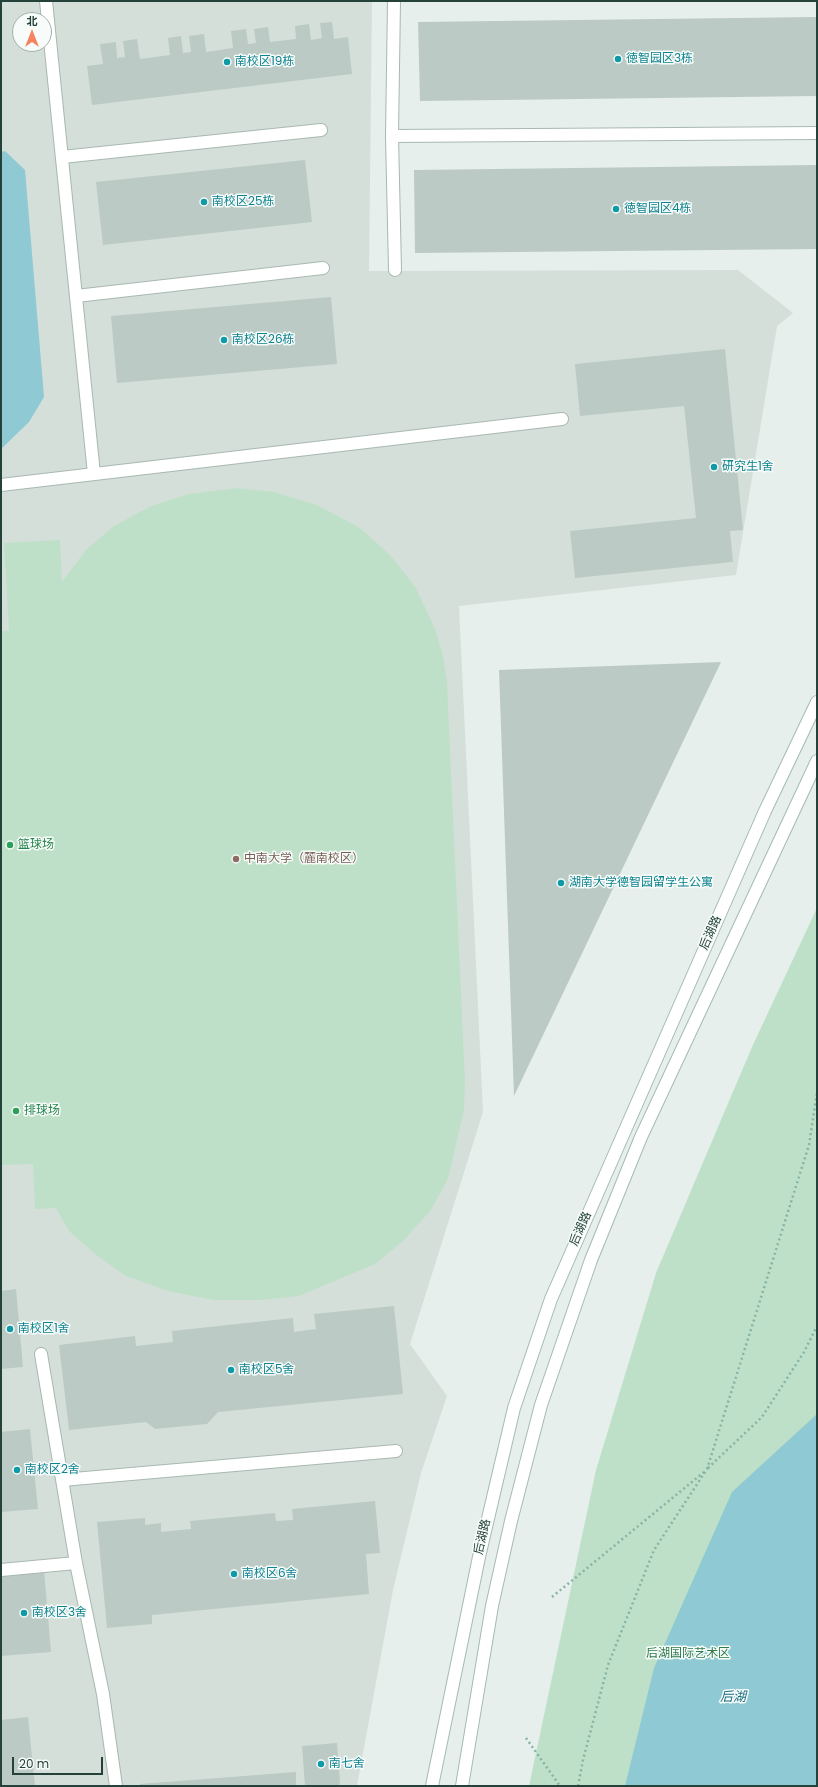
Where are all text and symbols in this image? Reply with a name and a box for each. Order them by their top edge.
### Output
north arrow [12,12,52,52]
text: 北 [27,13,38,29]
place label: 徳智园区3栋 [626,52,693,66]
marker: 徳智园区3栋 [613,54,623,64]
place label: 南校区19栋 [235,55,294,69]
marker: 南校区19栋 [222,57,232,67]
place label: 南校区25栋 [212,195,274,209]
marker: 南校区25栋 [199,197,209,207]
place label: 徳智园区4栋 [624,202,692,216]
marker: 徳智园区4栋 [611,204,621,214]
place label: 南校区26栋 [232,333,295,347]
marker: 南校区26栋 [219,335,229,345]
place label: 研究生1舍 [722,460,774,474]
marker: 研究生1舍 [709,462,719,472]
place label: 篮球场 [18,838,54,852]
marker: 篮球场 [5,840,15,850]
place label: 中南大学（麓南校区） [244,852,364,866]
marker: 中南大学（麓南校区） [231,854,241,864]
place label: 湖南大学德智园留学生公寓 [569,876,713,890]
marker: 湖南大学德智园留学生公寓 [556,878,566,888]
street label: 后湖路 [697,914,725,952]
place label: 排球场 [24,1104,60,1118]
marker: 排球场 [11,1106,21,1116]
street label: 后湖路 [567,1210,595,1248]
place label: 南校区1舍 [18,1322,70,1336]
marker: 南校区1舍 [5,1324,15,1334]
place label: 南校区5舍 [239,1363,295,1377]
marker: 南校区5舍 [226,1365,236,1375]
place label: 南校区2舍 [25,1463,80,1477]
marker: 南校区2舍 [12,1465,22,1475]
street label: 后湖路 [472,1518,494,1556]
place label: 南校区6舍 [242,1567,298,1581]
marker: 南校区6舍 [229,1569,239,1579]
place label: 南校区3舍 [32,1606,87,1620]
marker: 南校区3舍 [19,1608,29,1618]
park label: 后湖国际艺术区 [646,1647,730,1661]
water label: 后湖 [720,1690,746,1706]
scale bar [14,1749,105,1775]
text: 20 m [19,1755,49,1772]
place label: 南七舍 [329,1757,365,1771]
marker: 南七舍 [316,1759,326,1769]

